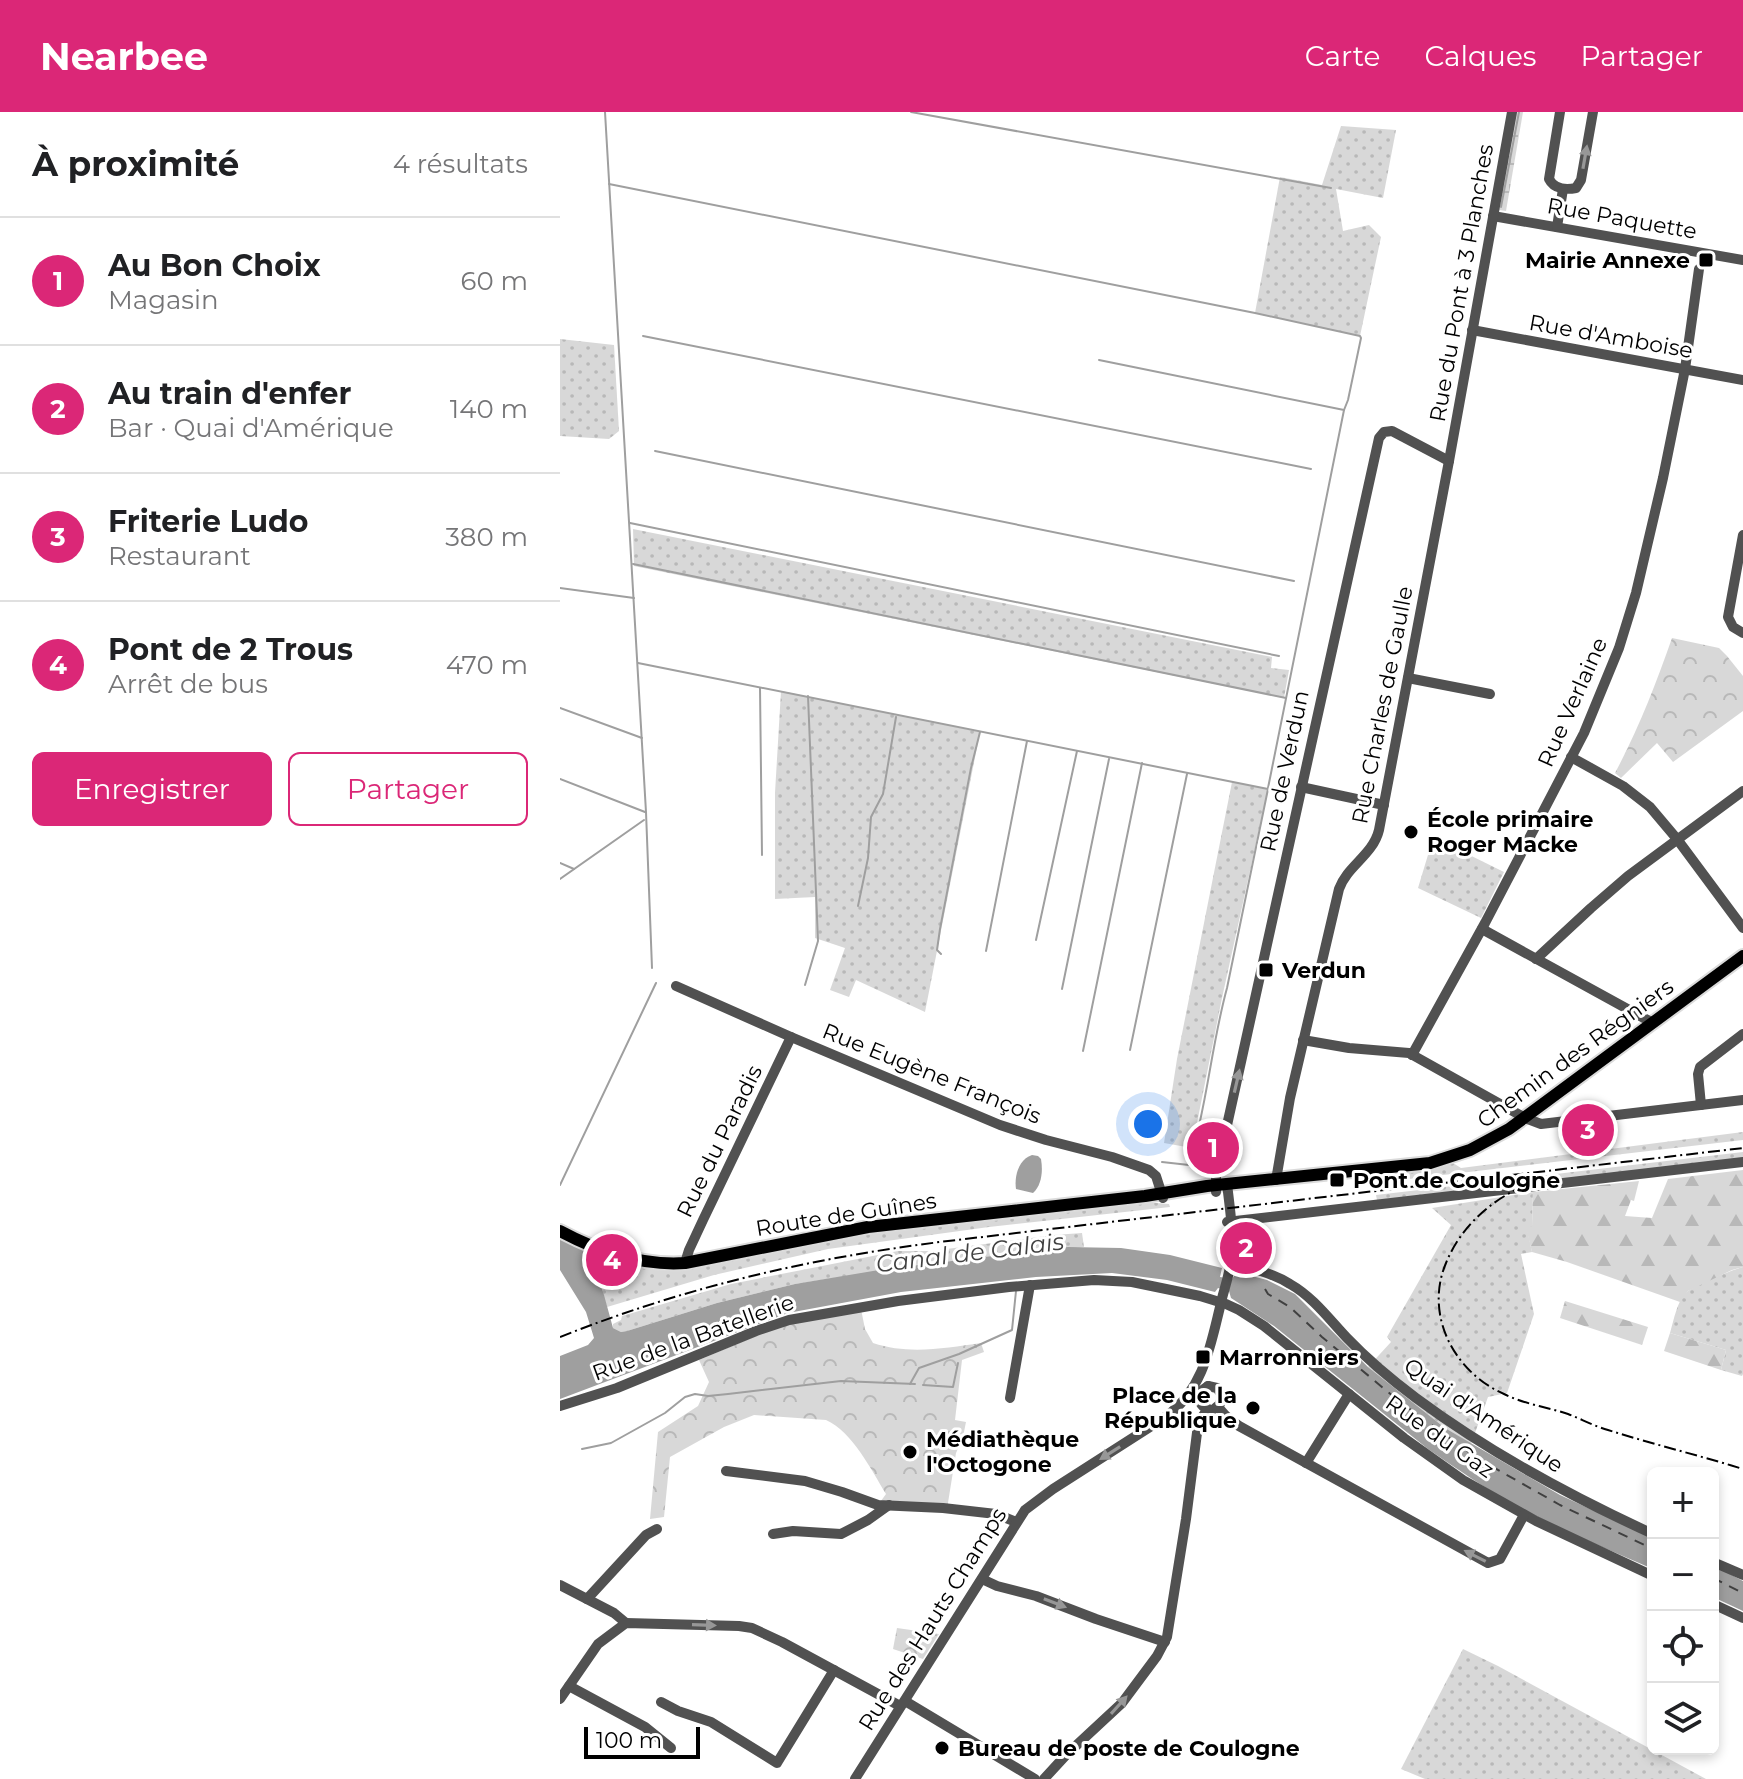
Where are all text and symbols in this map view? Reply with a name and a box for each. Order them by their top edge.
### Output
text: Nearbee [40,33,208,80]
text: Carte [1305,39,1380,73]
text: Calques [1424,39,1536,73]
text: Partager [1580,39,1703,73]
street label: Rue du Pont à 3 Planches [1424,142,1499,424]
text: À proximité [32,143,239,185]
one-way arrow [1579,145,1591,170]
text: 4 résultats [393,148,528,180]
street label: Rue Paquette [1545,192,1699,245]
text: Au Bon Choix [108,247,321,284]
place label: Mairie Annexe [1525,247,1690,274]
marker: Mairie Annexe [1697,251,1715,269]
text: 1 [53,265,63,297]
text: 60 m [461,265,528,297]
text: Magasin [108,284,219,316]
street label: Rue d'Amboise [1527,309,1695,364]
text: Au train d'enfer [108,375,351,412]
text: 2 [50,393,66,425]
text: 140 m [450,393,528,425]
text: Bar · Quai d'Amérique [108,412,394,444]
text: Friterie Ludo [108,503,309,540]
text: 3 [50,521,66,553]
text: 380 m [445,521,528,553]
text: Restaurant [108,540,251,572]
street label: Rue Charles de Gaulle [1346,584,1419,826]
text: Pont de 2 Trous [108,631,353,668]
street label: Rue Verlaine [1532,633,1613,771]
text: 4 [49,649,67,681]
text: 470 m [446,649,528,681]
text: Arrêt de bus [108,668,268,700]
street label: Rue de Verdun [1254,688,1315,854]
button: Enregistrer [32,752,272,826]
button: Partager [288,752,528,826]
place label: École primaire Roger Macke [1427,806,1593,858]
marker: École primaire Roger Macke [1402,823,1420,841]
place label: Verdun [1281,957,1366,984]
marker: Verdun [1257,961,1275,979]
street label: Chemin des Régniers [1472,973,1679,1134]
street label: Rue Eugène François [819,1017,1045,1130]
street label: Rue du Paradis [671,1060,768,1222]
one-way arrow [1231,1069,1243,1094]
pin: 3 [1562,1100,1614,1160]
your location [1128,1104,1168,1144]
pin: 1 [1187,1118,1239,1178]
place label: Pont de Coulogne [1353,1167,1560,1194]
marker: Pont de Coulogne [1328,1171,1346,1189]
street label: Route de Guînes [754,1187,939,1242]
pin: 2 [1220,1218,1272,1278]
water label: Canal de Calais [874,1227,1066,1278]
pin: 4 [586,1230,638,1290]
street label: Rue de la Batellerie [589,1288,798,1387]
place label: Marronniers [1219,1344,1359,1371]
marker: Marronniers [1194,1348,1212,1366]
street label: Quai d'Amérique [1399,1352,1568,1479]
place label: Place de la République [1104,1382,1237,1434]
street label: Rue du Gaz [1380,1389,1499,1484]
marker: Place de la République [1244,1399,1262,1417]
place label: Médiathèque l'Octogone [926,1426,1079,1478]
marker: Médiathèque l'Octogone [901,1443,919,1461]
one-way arrow [1099,1445,1120,1460]
map controls [1647,1467,1719,1755]
button: + [1647,1467,1719,1539]
street label: Rue des Hauts Champs [853,1503,1012,1736]
button: − [1647,1539,1719,1611]
one-way arrow [1463,1549,1486,1563]
one-way arrow [1044,1597,1068,1610]
button: locate [1647,1611,1719,1683]
one-way arrow [692,1618,717,1631]
button: layers [1647,1683,1719,1755]
one-way arrow [1110,1695,1128,1714]
scale bar [584,1723,700,1759]
text: 100 m [596,1727,662,1754]
place label: Bureau de poste de Coulogne [958,1735,1300,1762]
marker: Bureau de poste de Coulogne [933,1739,951,1757]

